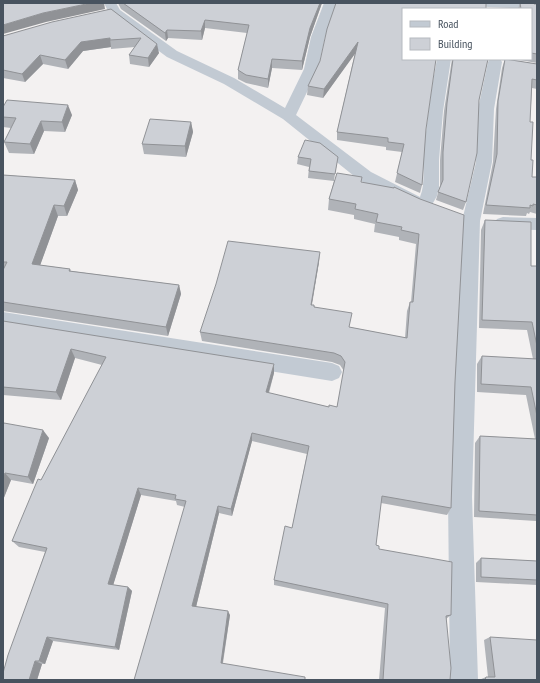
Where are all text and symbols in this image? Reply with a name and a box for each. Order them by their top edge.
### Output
legend [402,8,532,60]
text: Road [438,16,458,31]
text: Building [438,36,473,51]

